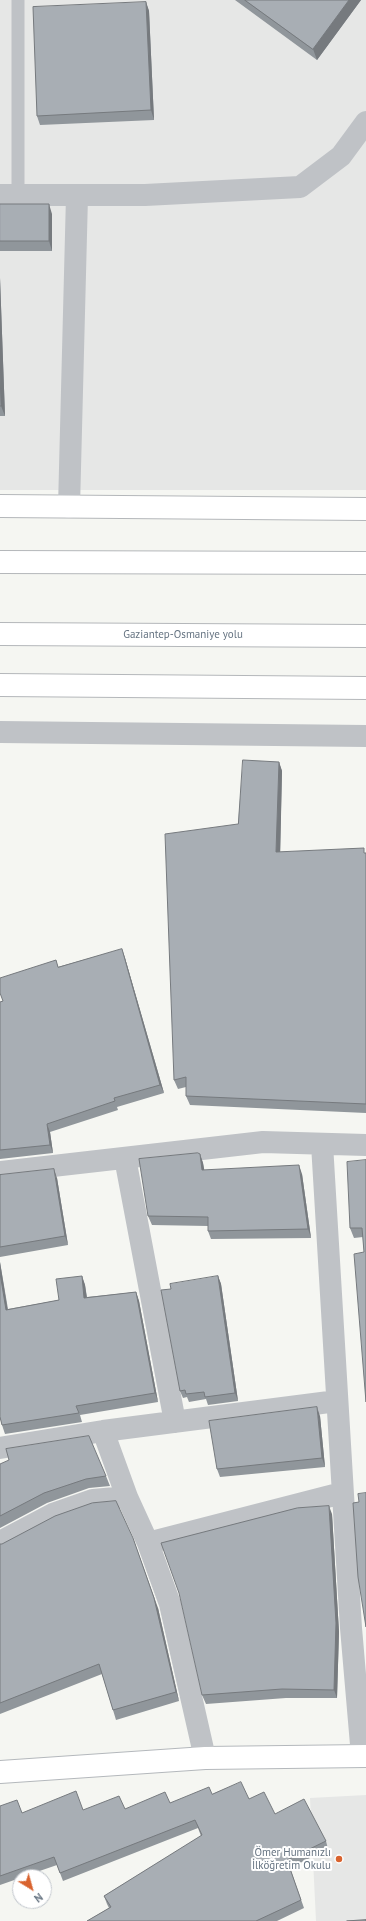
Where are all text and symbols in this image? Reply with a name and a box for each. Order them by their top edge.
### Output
street label: Gaziantep-Osmaniye yolu [123,628,243,642]
place label: Ömer Humanızlı İlköğretim Okulu [252,1846,331,1872]
marker: Ömer Humanızlı İlköğretim Okulu [334,1854,344,1864]
north arrow [12,1869,52,1909]
text: N [32,1890,46,1906]

